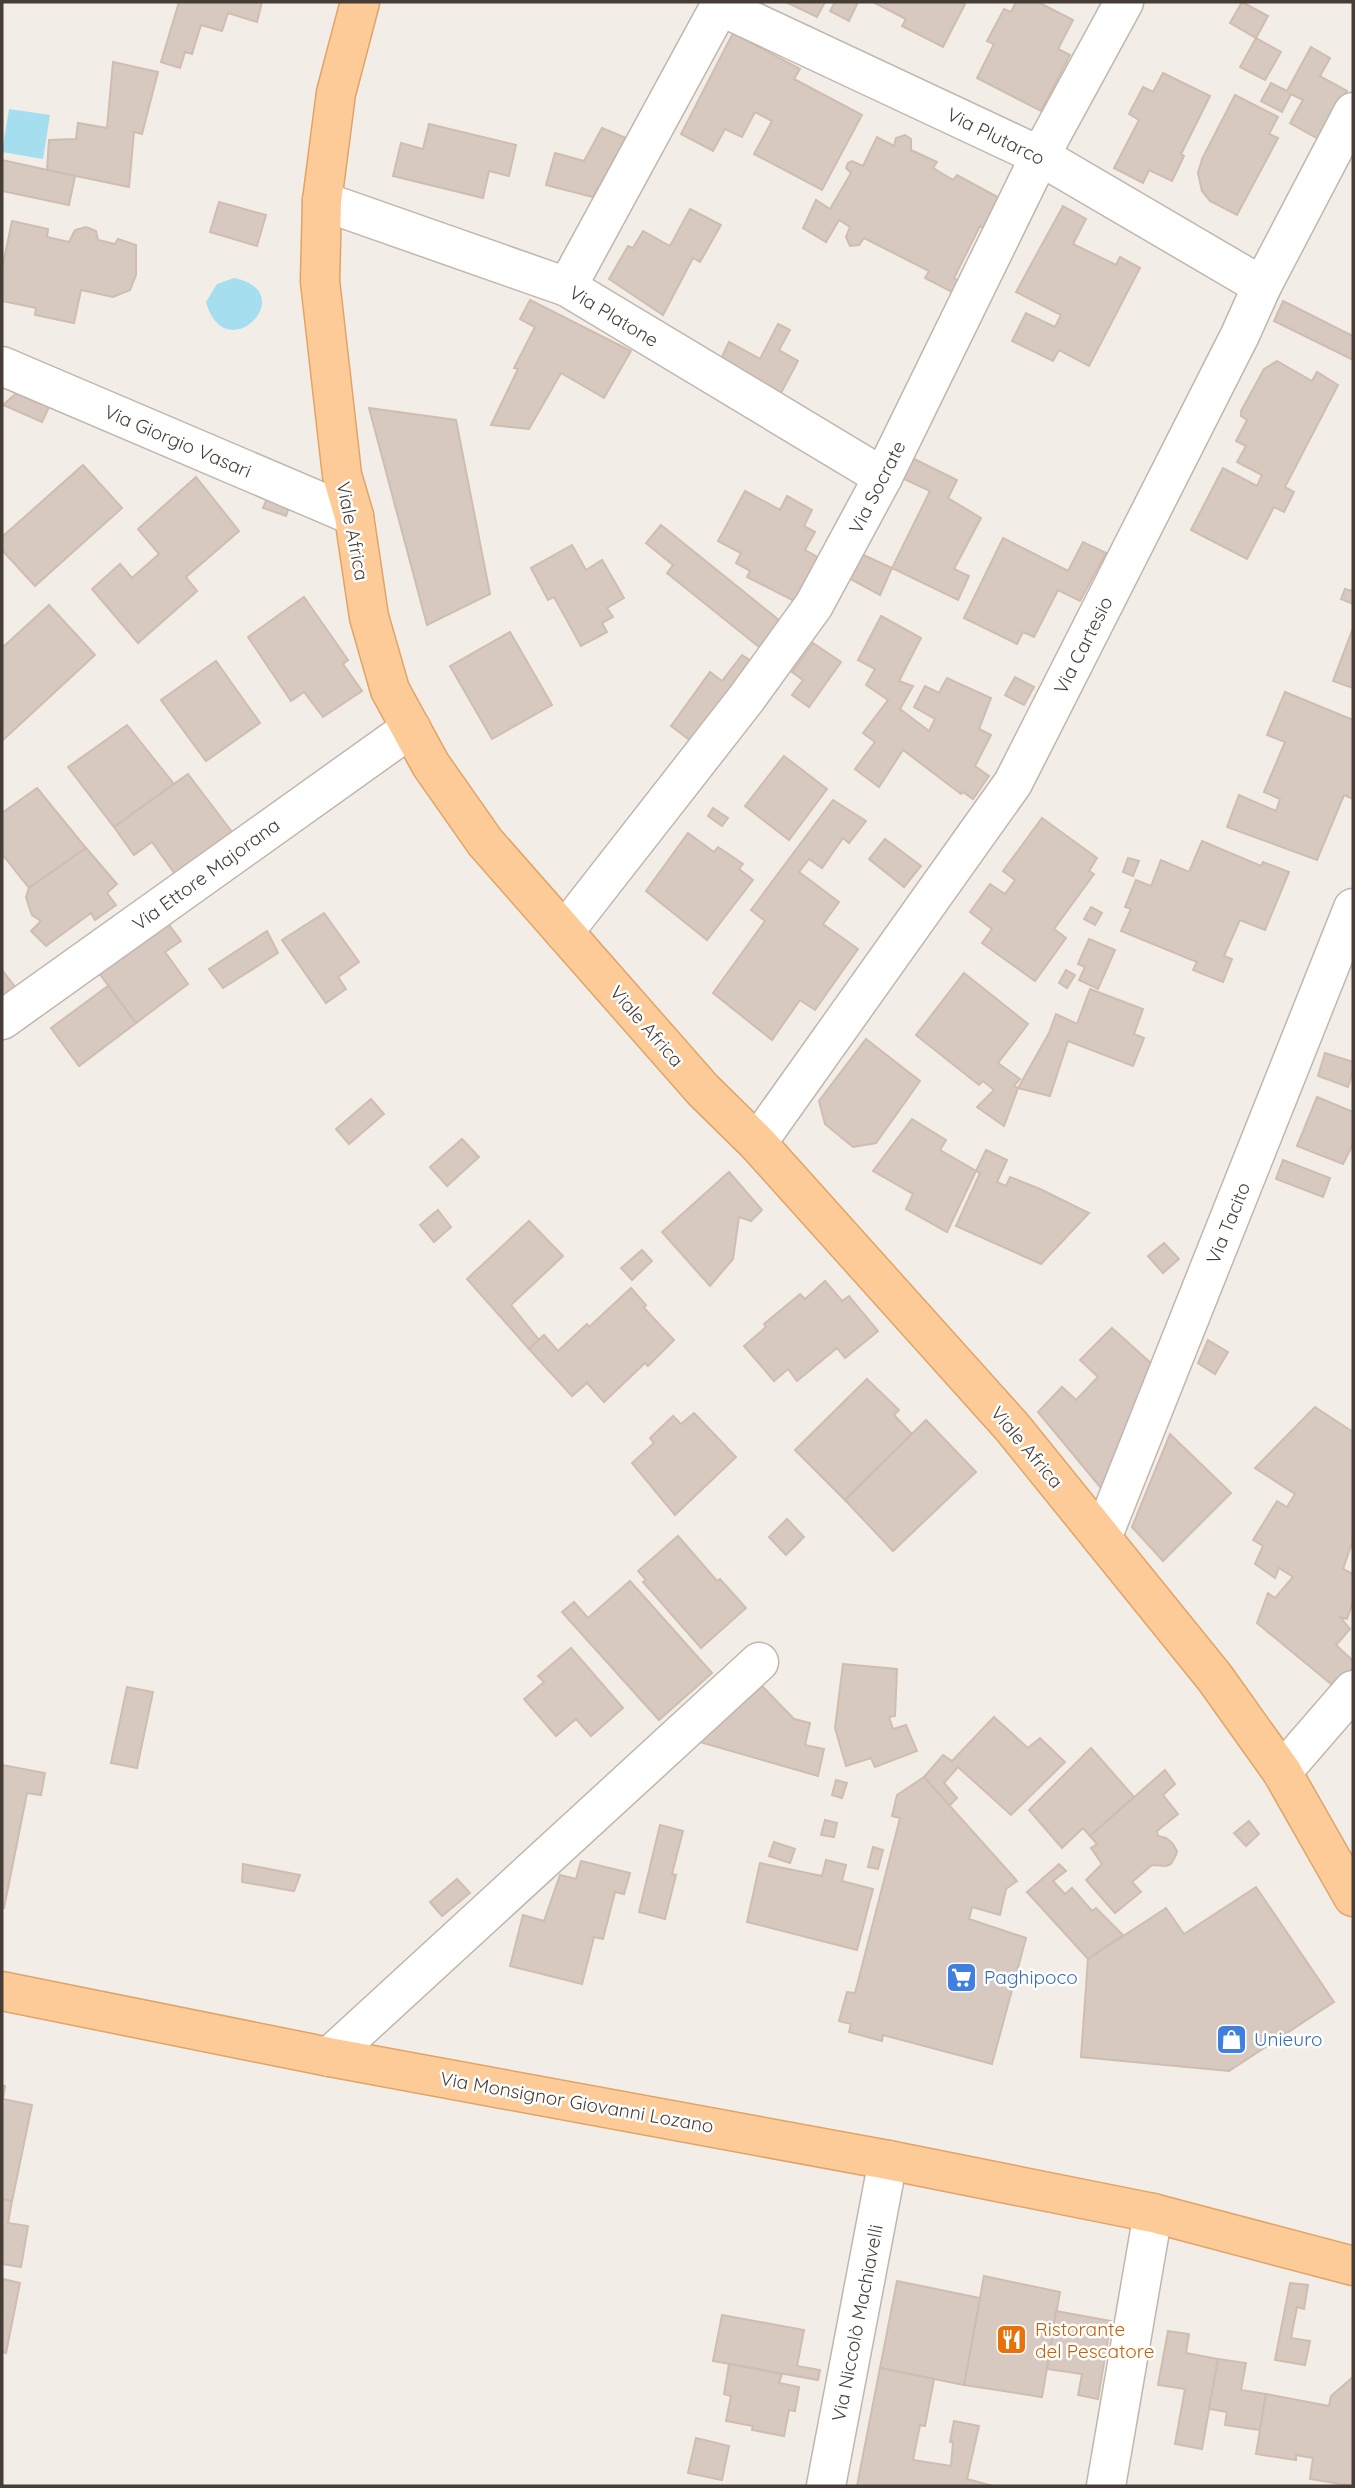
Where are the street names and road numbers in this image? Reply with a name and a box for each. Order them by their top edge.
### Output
street label: Via Plutarco [943,102,1049,170]
street label: Via Platone [565,280,663,352]
street label: Via Giorgio Vasari [101,399,255,483]
street label: Via Socrate [843,437,911,537]
street label: Viale Africa [332,480,374,582]
street label: Via Cartesio [1048,592,1118,698]
street label: Via Ettore Majorana [128,813,284,935]
street label: Viale Africa [605,980,689,1072]
street label: Via Tacito [1201,1179,1255,1267]
street label: Viale Africa [986,1401,1068,1493]
street label: Via Monsignor Giovanni Lozano [438,2066,716,2138]
street label: Via Niccolò Machiavelli [826,2222,888,2424]

